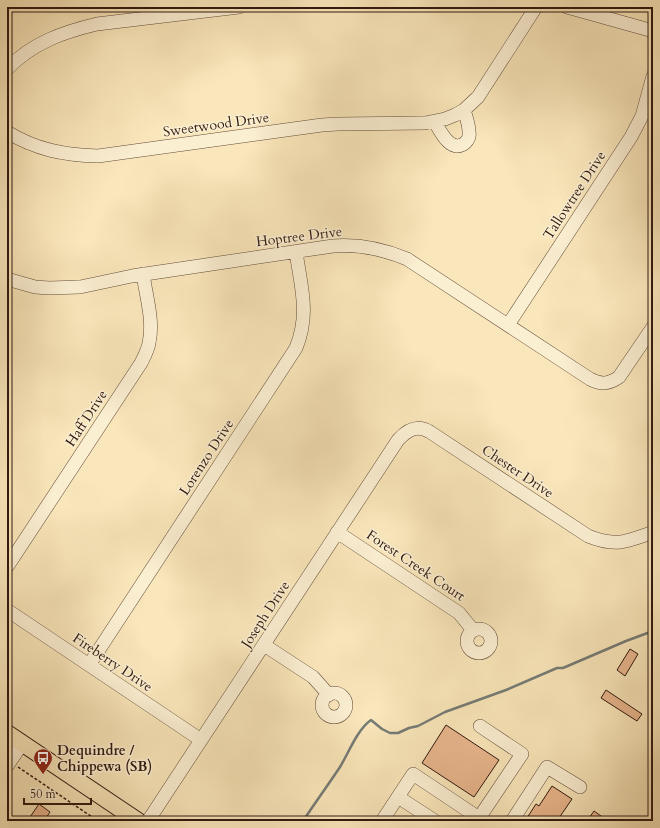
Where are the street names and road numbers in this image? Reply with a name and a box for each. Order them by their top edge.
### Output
street label: Sweetwood Drive [162,108,270,141]
street label: Tallowtree Drive [539,147,610,243]
street label: Hoptree Drive [255,222,343,251]
street label: Haff Drive [61,386,112,450]
street label: Lorenzo Drive [175,416,238,499]
street label: Chester Drive [478,440,557,502]
street label: Forest Creek Court [363,525,469,606]
street label: Joseph Drive [236,577,294,653]
street label: Fireberry Drive [69,629,156,696]

